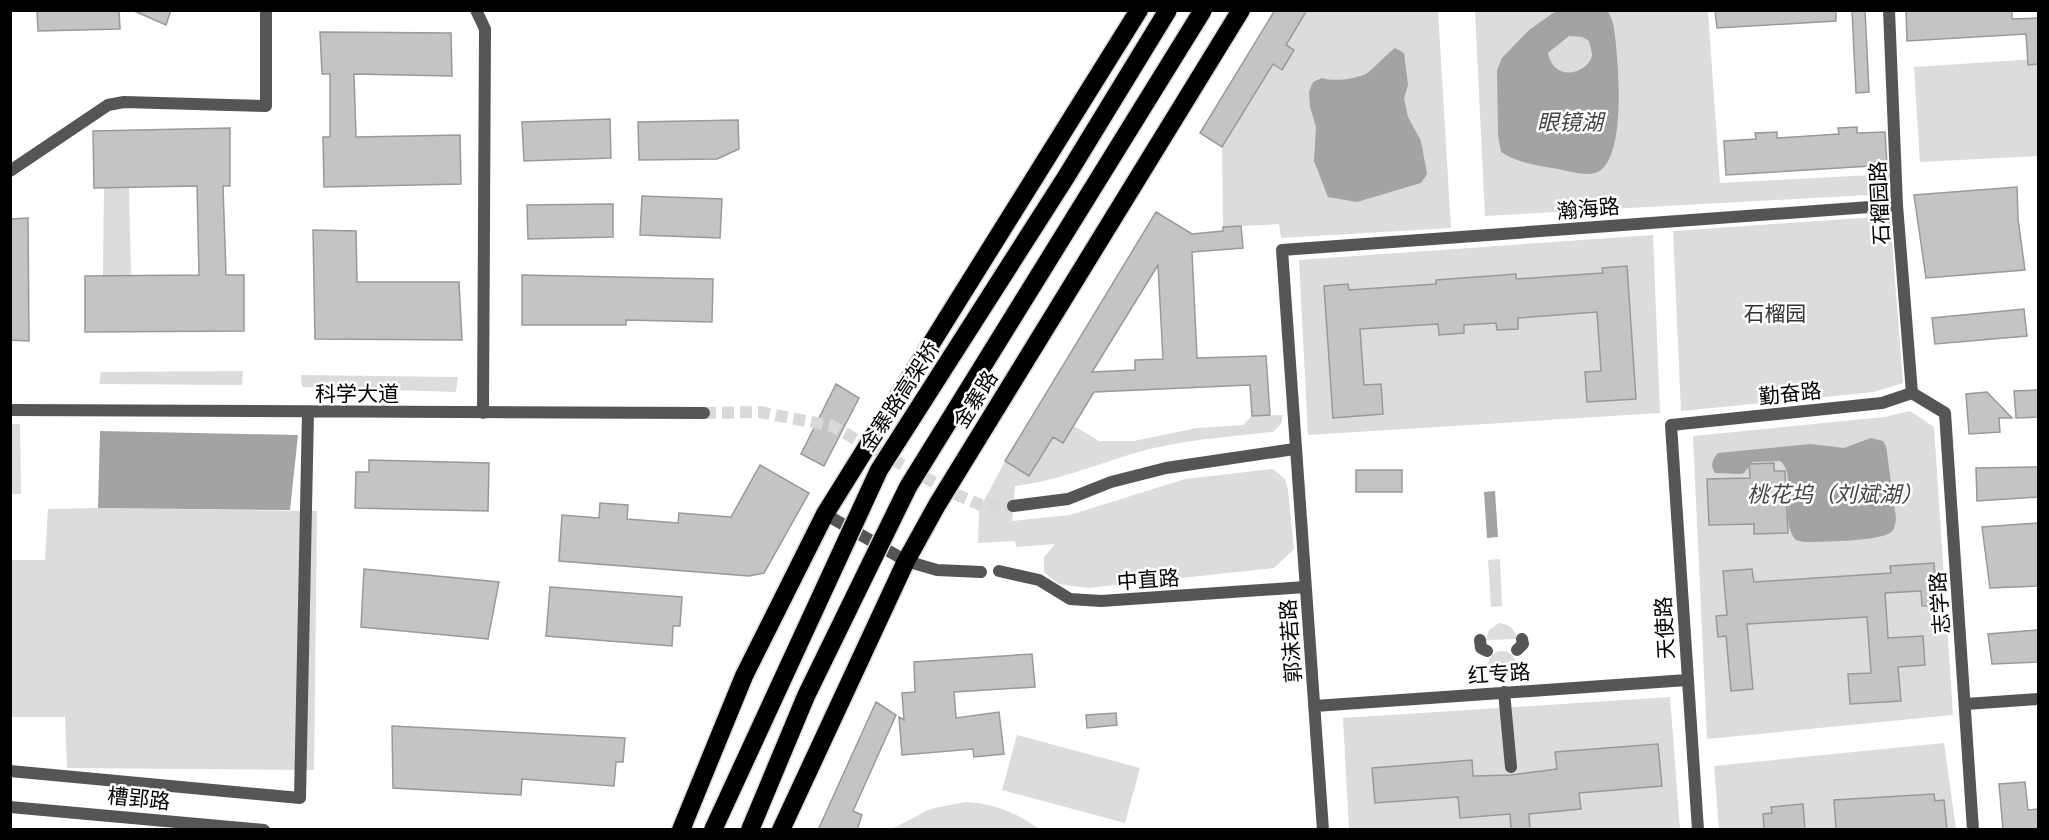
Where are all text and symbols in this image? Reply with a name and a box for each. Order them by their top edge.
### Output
water label: 眼镜湖 [1537,109,1606,135]
street label: 石榴园路 [1865,160,1893,246]
street label: 瀚海路 [1556,193,1620,223]
park label: 石榴园 [1744,301,1807,325]
street label: 金寨路高架桥 [855,337,943,455]
street label: 金寨路 [948,366,1002,432]
street label: 勤奋路 [1757,378,1823,408]
street label: 科学大道 [315,381,399,405]
water label: 桃花坞（刘斌湖） [1747,481,1923,507]
street label: 中直路 [1116,565,1180,593]
street label: 志学路 [1925,571,1953,635]
street label: 天使路 [1650,596,1678,660]
street label: 郭沫若路 [1275,598,1305,684]
street label: 红专路 [1467,659,1531,687]
street label: 槽郢路 [106,783,172,813]

